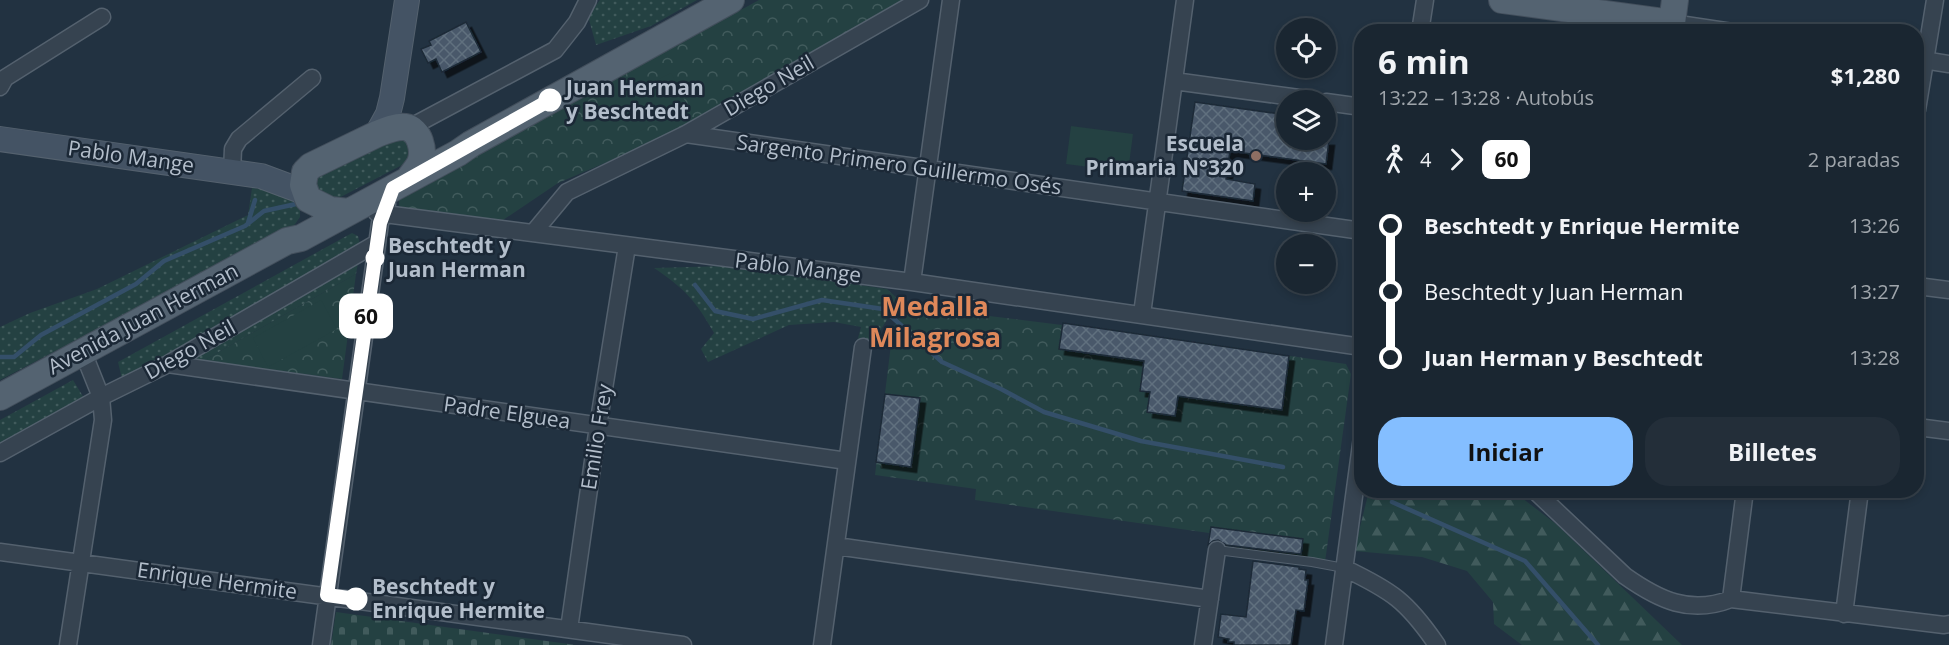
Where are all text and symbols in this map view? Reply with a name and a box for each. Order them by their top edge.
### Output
map controls [1276,18,1336,294]
button: locate [1276,18,1336,78]
text: 6 min [1378,39,1470,84]
street label: Diego Neil [718,48,819,122]
text: $1,280 [1831,60,1900,90]
place label: Juan Herman y Beschtedt [564,73,704,125]
text: 13:22 – 13:28 · Autobús [1378,84,1594,111]
marker: Juan Herman y Beschtedt [539,89,561,111]
button: layers [1276,90,1336,150]
street label: Sargento Primero Guillermo Osés [735,127,1063,201]
place label: Escuela Primaria N°320 [1085,129,1244,181]
street label: Pablo Mange [66,133,196,179]
icon: walk [1378,143,1411,176]
icon: forward [1440,143,1473,176]
text: 60 [1494,145,1518,173]
text: 4 [1420,146,1431,173]
text: 2 paradas [1808,146,1900,173]
marker: Escuela Primaria N°320 [1249,149,1263,163]
button: + [1276,162,1336,222]
text: Beschtedt y Enrique Hermite [1424,210,1740,240]
text: 13:26 [1849,212,1900,239]
place label: Beschtedt y Juan Herman [386,231,526,283]
button: − [1276,234,1336,294]
street label: Pablo Mange [733,245,863,289]
marker: Beschtedt y Juan Herman [366,249,384,267]
street label: Avenida Juan Herman [42,256,243,380]
text: Beschtedt y Juan Herman [1424,276,1684,306]
text: 13:27 [1849,278,1900,305]
district label: Medalla Milagrosa [869,287,1001,355]
line badge: 60 [339,296,393,336]
text: 60 [354,302,378,330]
street label: Diego Neil [139,313,240,386]
text: Juan Herman y Beschtedt [1424,342,1703,372]
text: 13:28 [1849,344,1900,371]
street label: Emilio Frey [574,381,618,492]
street label: Padre Elguea [442,389,572,435]
button: Iniciar [1378,417,1633,486]
button: Billetes [1645,417,1900,486]
street label: Enrique Hermite [135,555,299,605]
place label: Beschtedt y Enrique Hermite [372,572,545,624]
marker: Beschtedt y Enrique Hermite [345,588,367,610]

